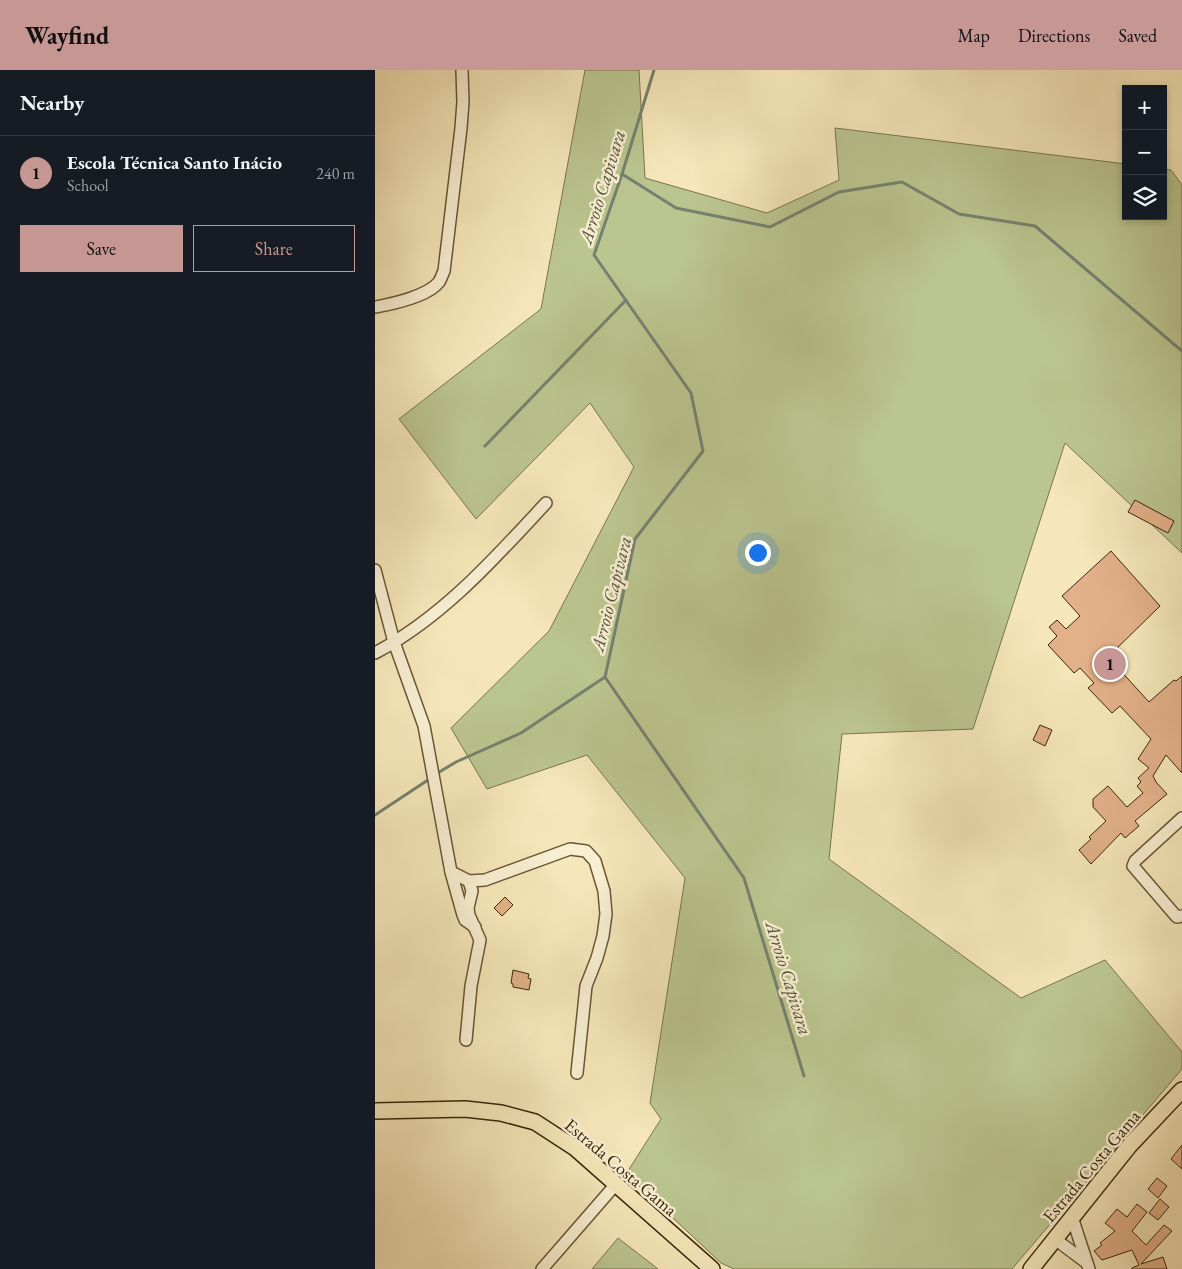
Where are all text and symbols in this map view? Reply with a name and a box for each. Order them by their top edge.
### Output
text: Wayfind [25,20,109,51]
text: Map [958,24,990,47]
text: Directions [1018,24,1090,47]
text: Saved [1118,24,1157,47]
map controls [1122,85,1167,220]
button: + [1122,85,1167,130]
text: Nearby [20,89,84,116]
water label: Arroio Capivara [572,127,631,249]
button: − [1122,130,1167,175]
text: Escola Técnica Santo Inácio [67,150,282,175]
text: 1 [32,163,40,184]
text: 240 m [316,163,355,184]
text: School [67,175,109,196]
button: layers [1122,175,1167,220]
button: Save [20,225,183,272]
button: Share [193,225,355,272]
water label: Arroio Capivara [584,534,637,656]
your location [745,540,771,566]
pin: 1 [1094,645,1126,683]
water label: Arroio Capivara [759,916,818,1038]
street label: Estrada Costa Gama [1037,1104,1145,1227]
street label: Estrada Costa Gama [560,1113,683,1221]

